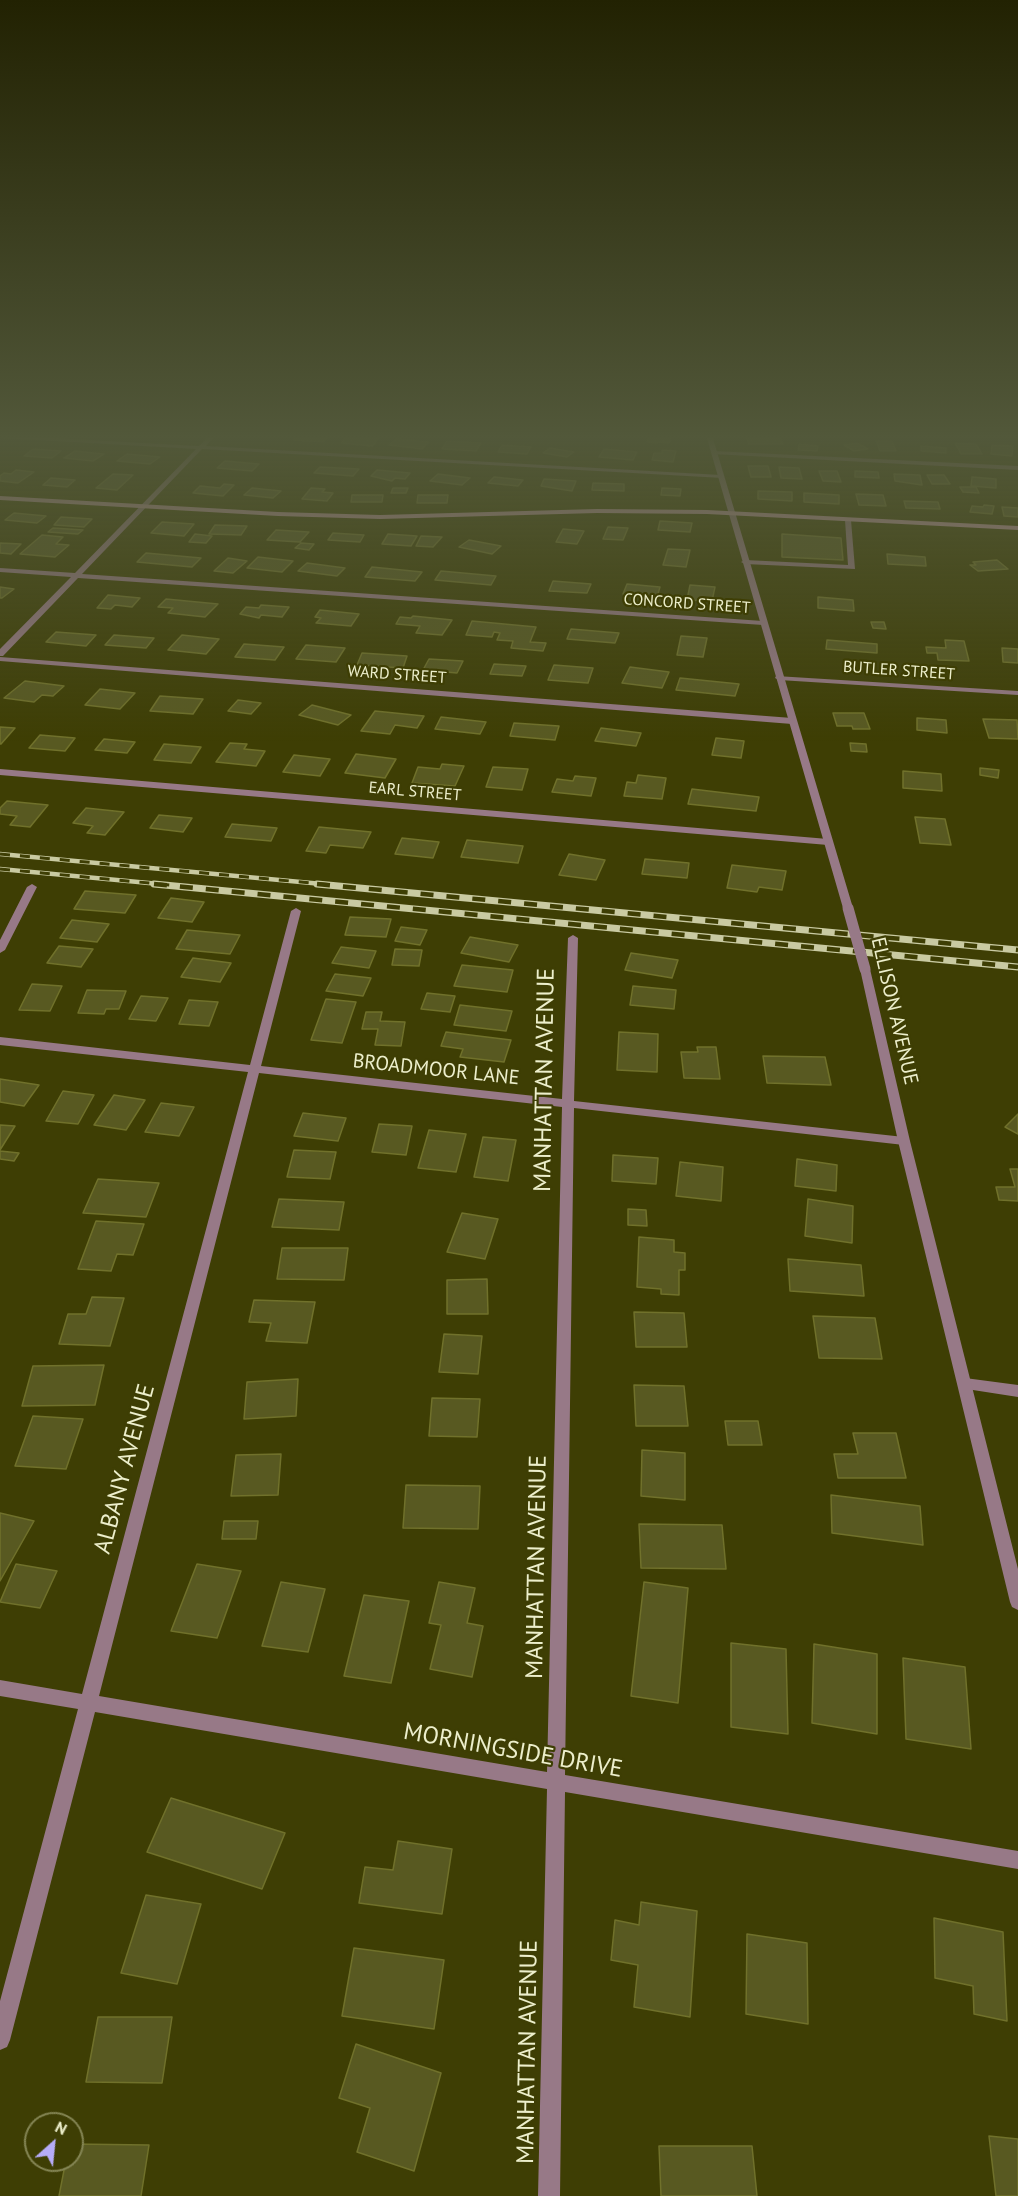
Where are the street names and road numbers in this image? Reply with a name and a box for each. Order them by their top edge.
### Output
street label: CONCORD STREET [623,590,751,618]
street label: BUTLER STREET [842,658,956,684]
street label: WARD STREET [347,662,447,688]
street label: EARL STREET [368,778,462,806]
street label: ELLISON AVENUE [865,935,923,1087]
street label: MANHATTAN AVENUE [529,968,561,1192]
street label: BROADMOOR LANE [351,1049,521,1091]
street label: ALBANY AVENUE [88,1381,162,1557]
street label: MANHATTAN AVENUE [521,1455,553,1679]
street label: MORNINGSIDE DRIVE [401,1718,625,1784]
street label: MANHATTAN AVENUE [512,1940,544,2164]

